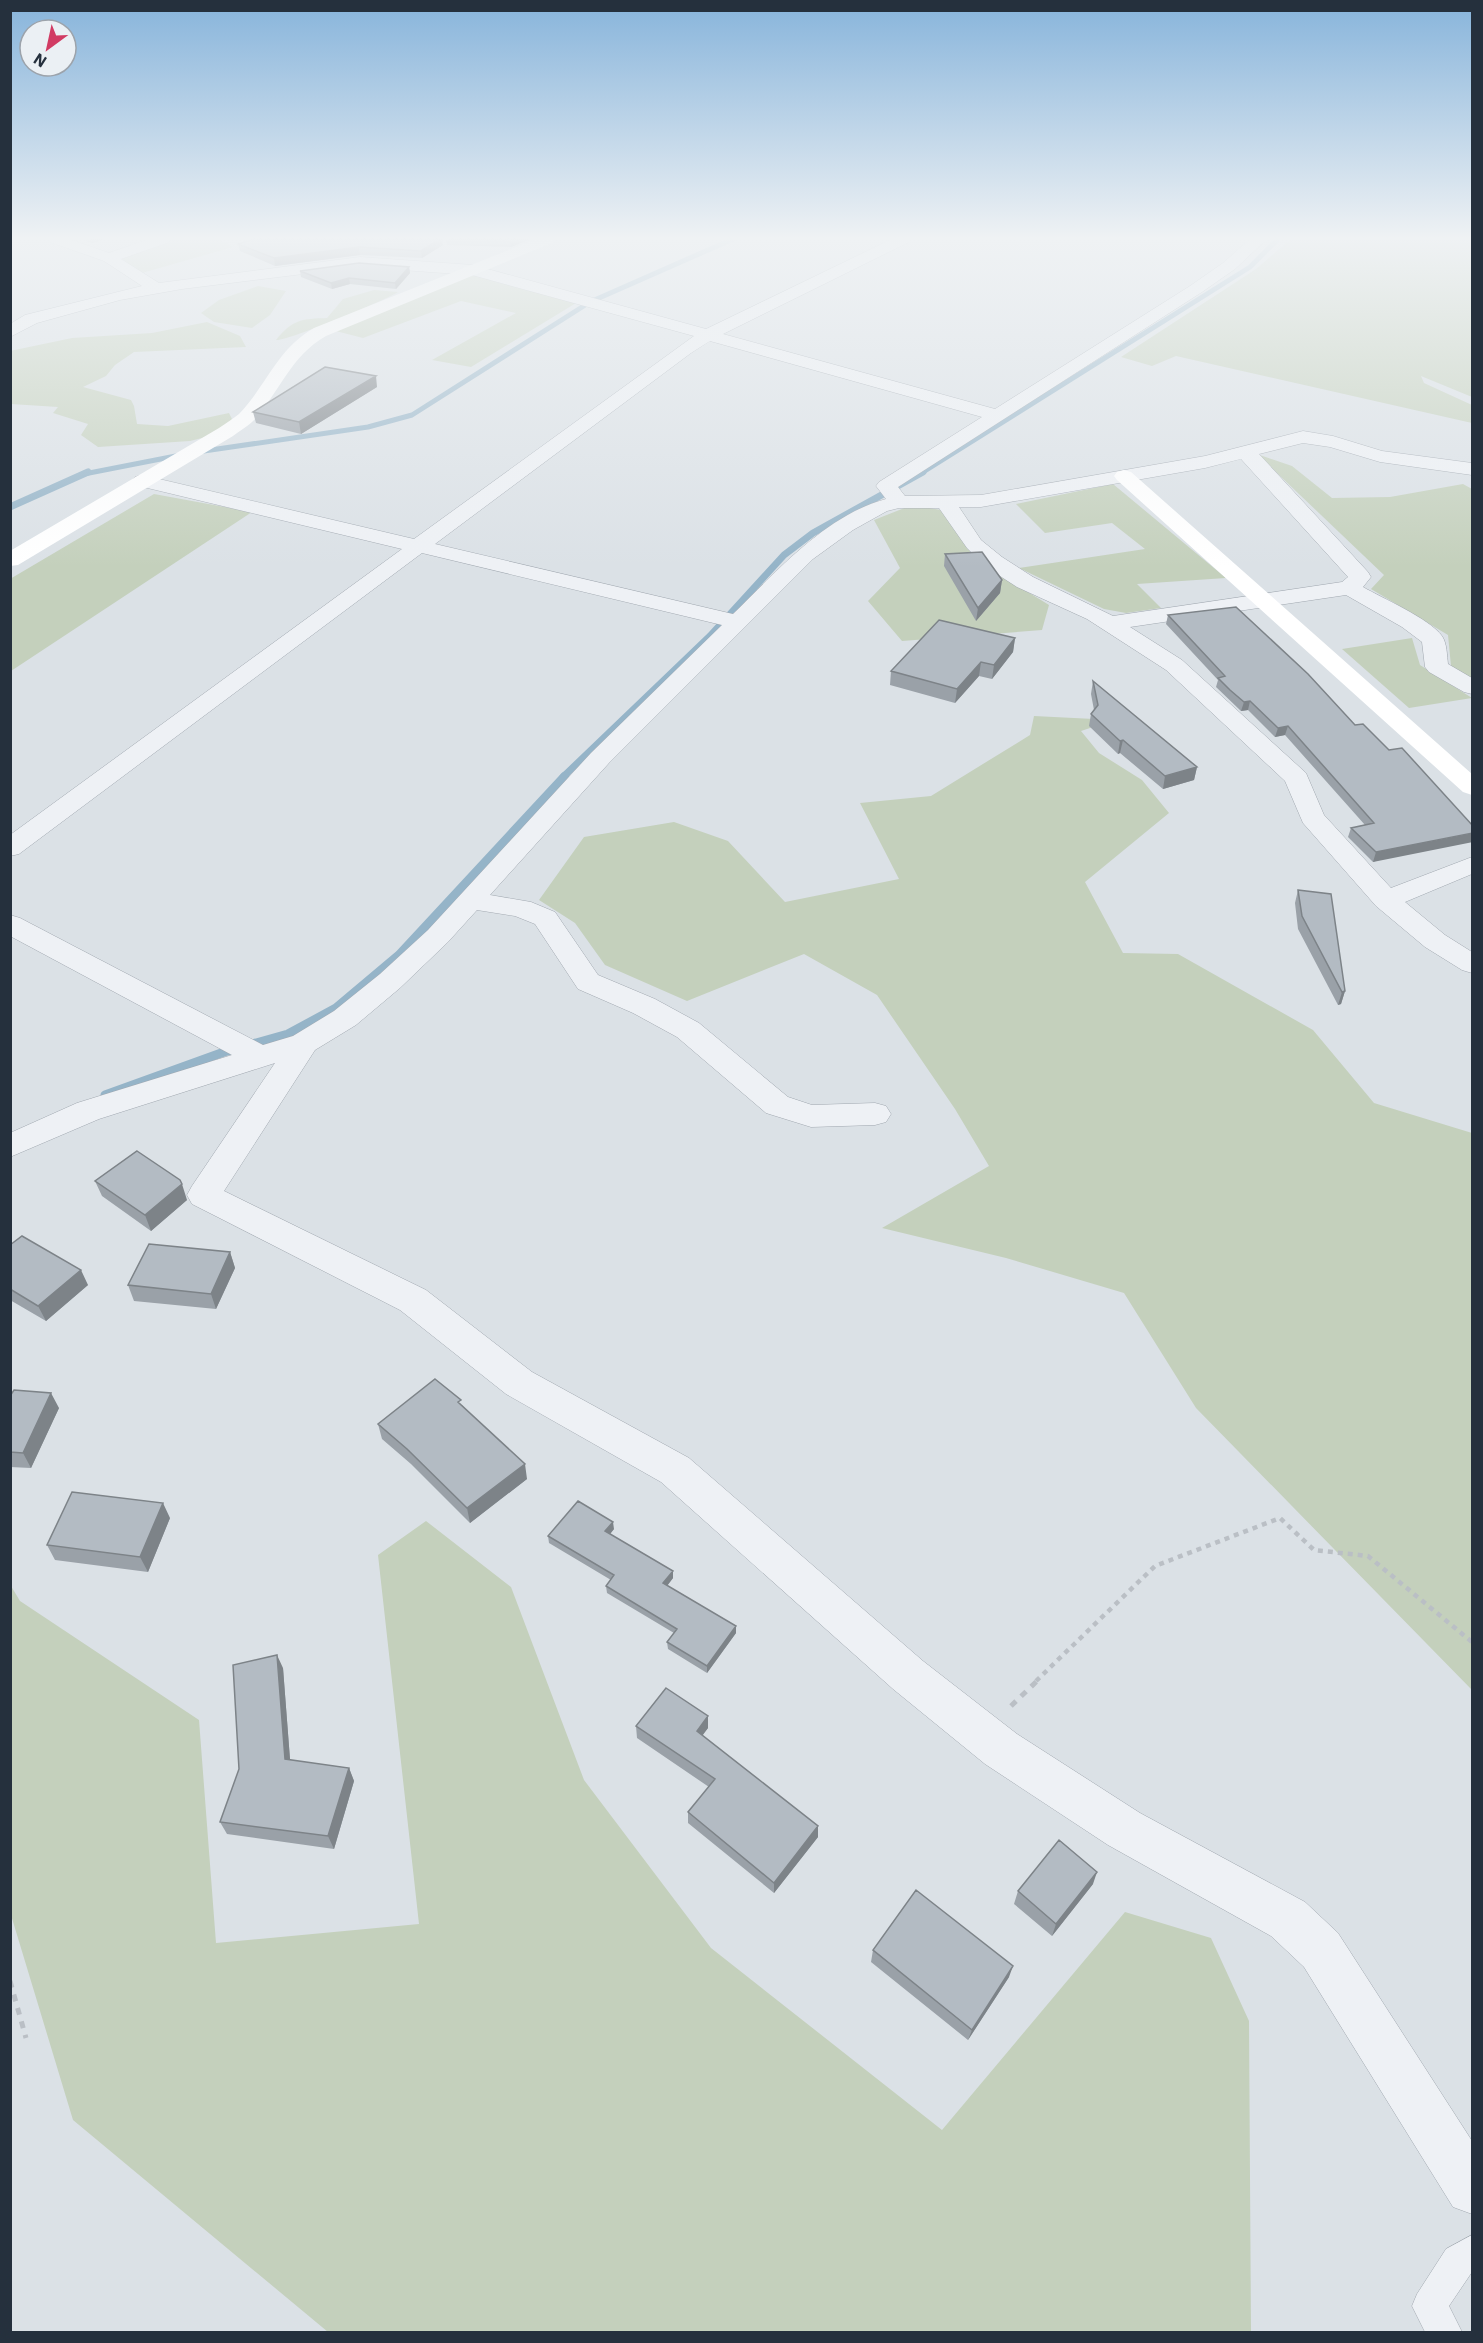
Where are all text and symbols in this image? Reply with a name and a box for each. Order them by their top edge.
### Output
north arrow [18,18,78,78]
text: N [30,49,50,72]

